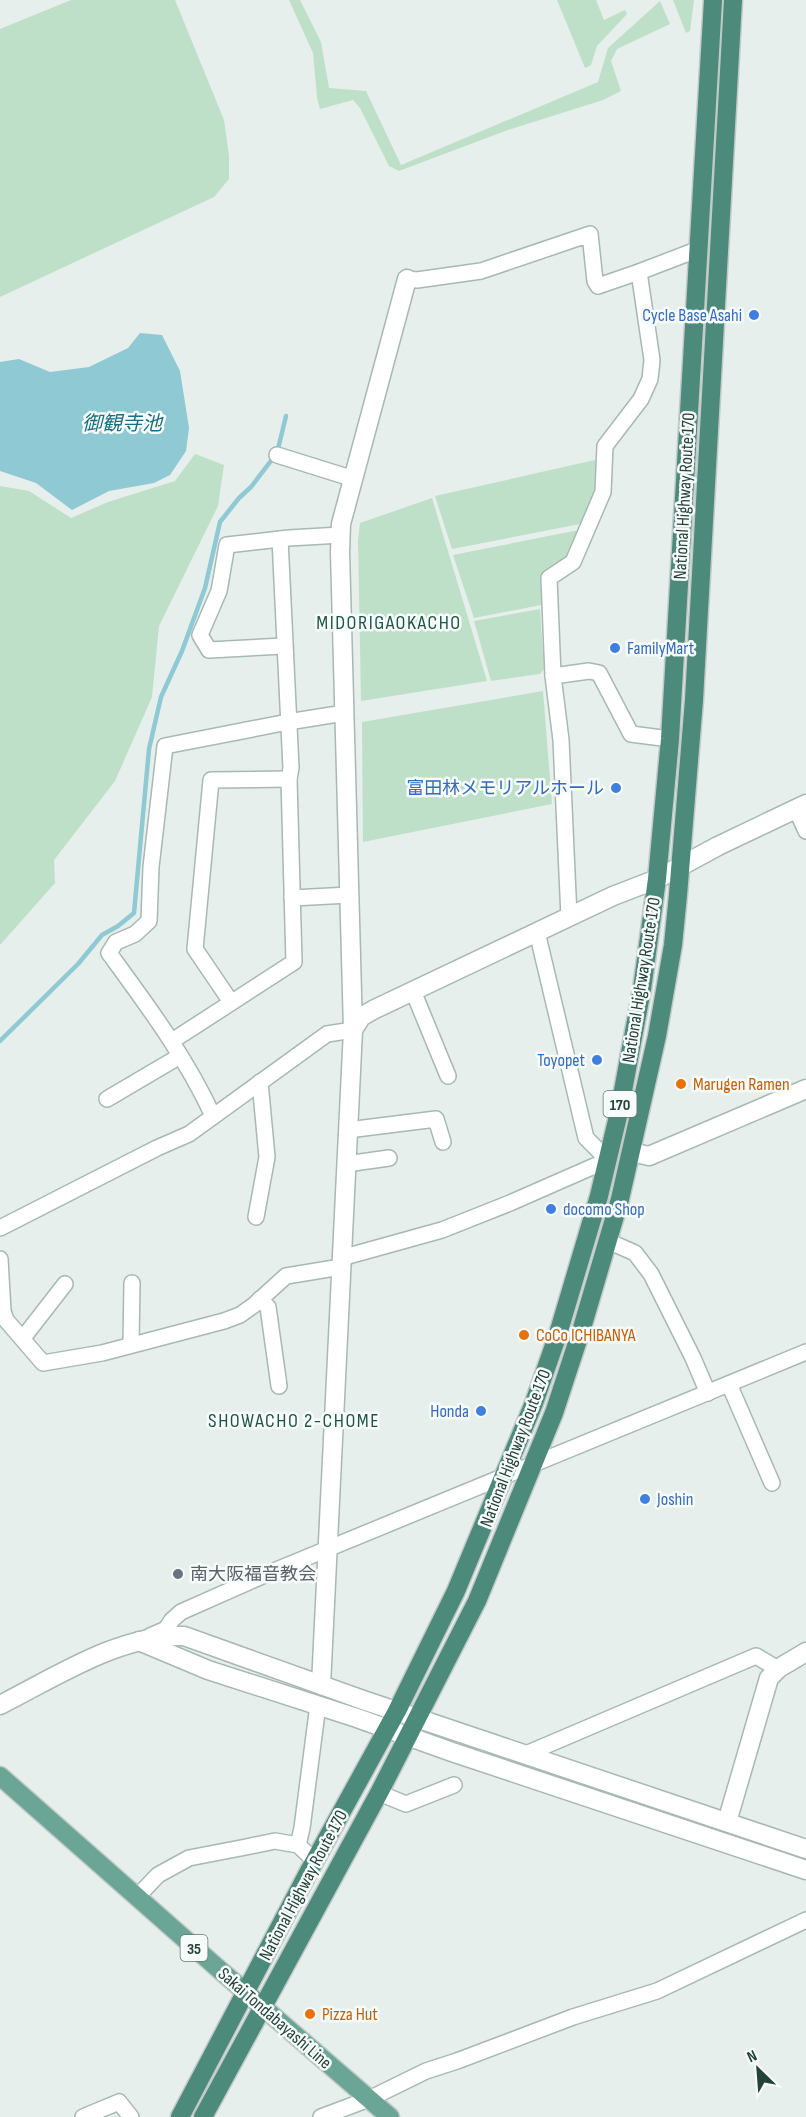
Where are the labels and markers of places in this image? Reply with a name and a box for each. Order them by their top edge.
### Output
place label: Cycle Base Asahi [642,305,742,326]
marker: Cycle Base Asahi [747,308,761,322]
place label: FamilyMart [627,638,695,659]
marker: FamilyMart [608,641,622,655]
place label: 富田林メモリアルホール [406,778,604,799]
marker: 富田林メモリアルホール [609,781,623,795]
place label: Toyopet [537,1050,586,1071]
marker: Toyopet [590,1053,604,1067]
place label: Marugen Ramen [693,1074,790,1095]
marker: Marugen Ramen [674,1077,688,1091]
place label: docomo Shop [563,1199,645,1220]
marker: docomo Shop [544,1202,558,1216]
place label: CoCo ICHIBANYA [536,1325,636,1346]
marker: CoCo ICHIBANYA [517,1328,531,1342]
place label: Honda [430,1401,469,1422]
marker: Honda [474,1404,488,1418]
place label: Joshin [656,1489,693,1510]
marker: Joshin [638,1492,652,1506]
place label: 南大阪福音教会 [190,1564,316,1585]
marker: 南大阪福音教会 [171,1567,185,1581]
place label: Pizza Hut [322,2004,378,2025]
marker: Pizza Hut [303,2007,317,2021]

